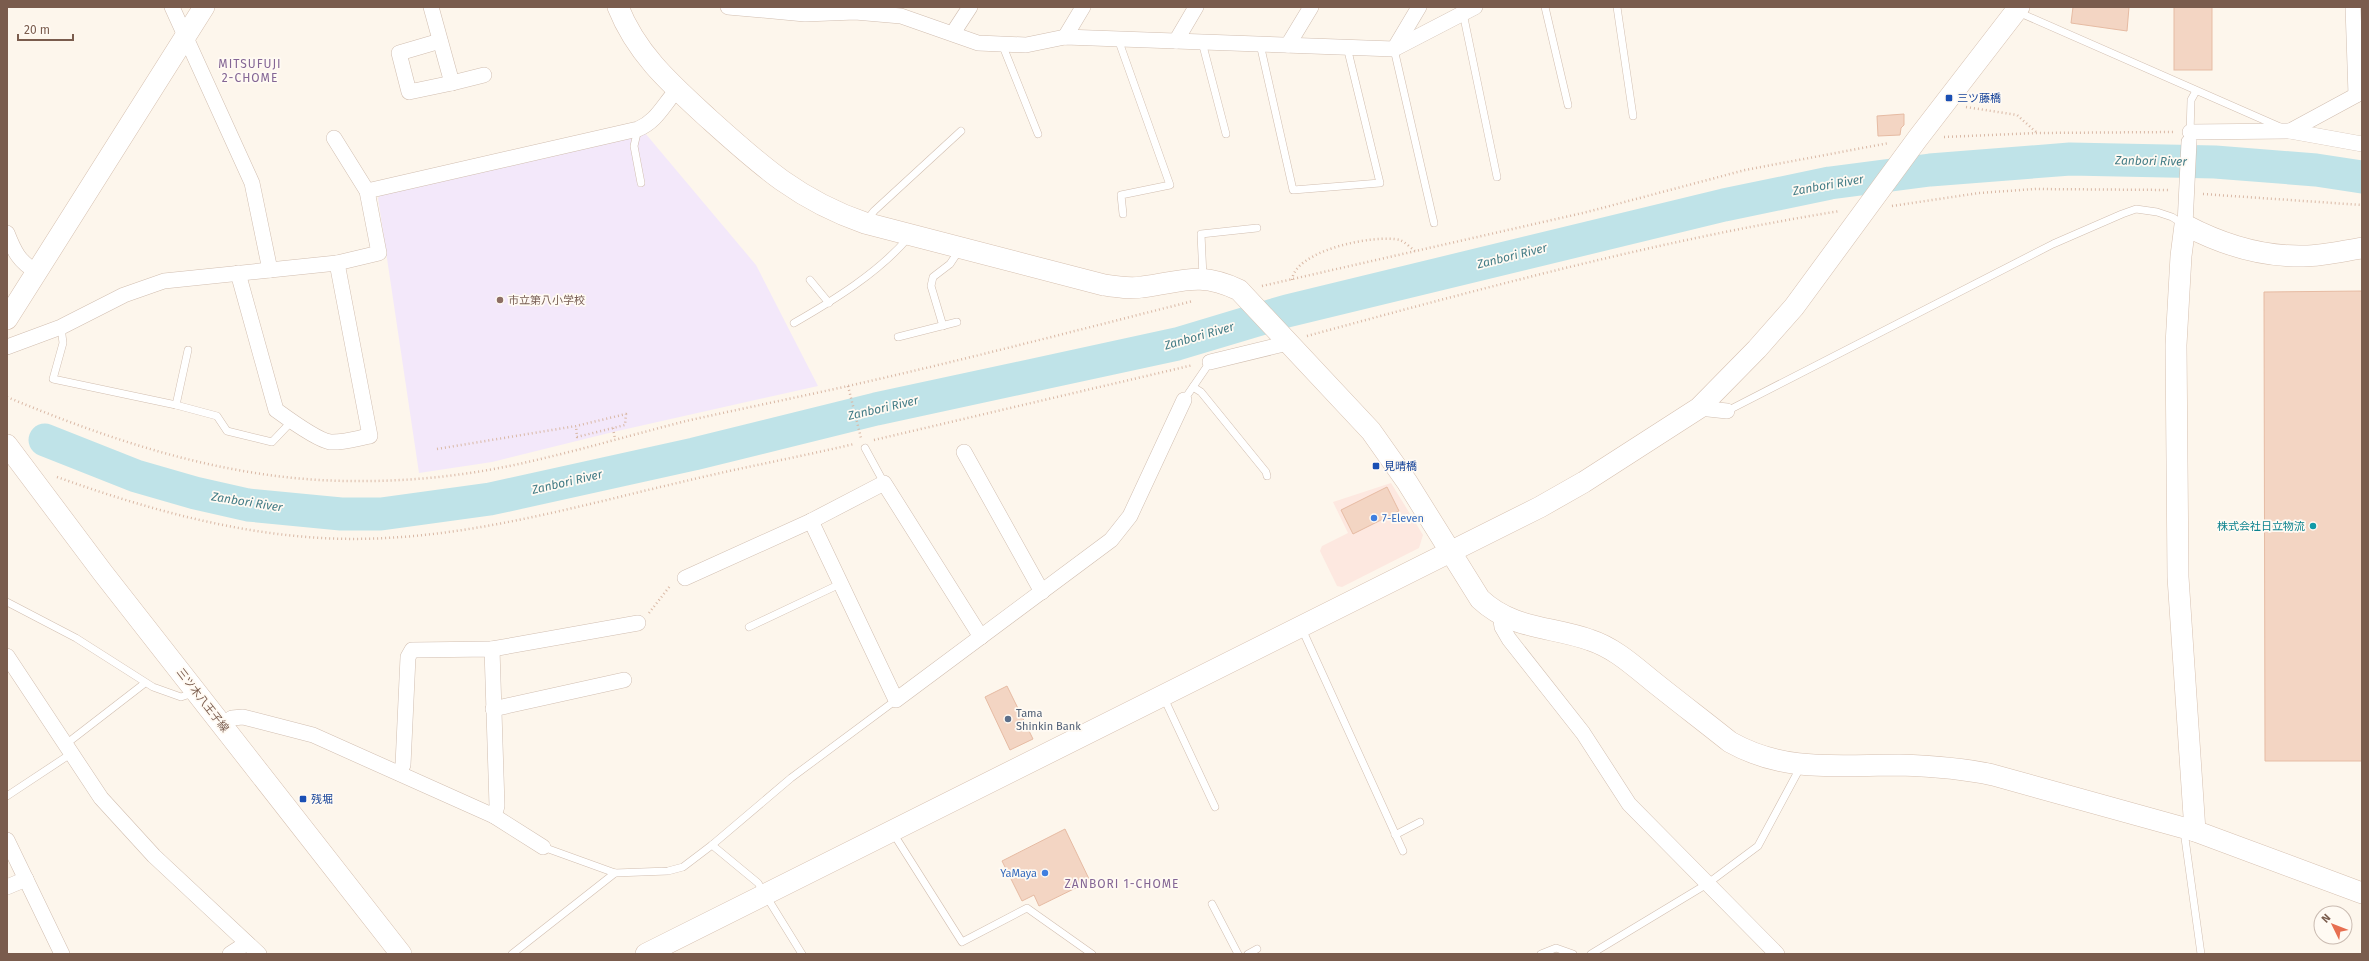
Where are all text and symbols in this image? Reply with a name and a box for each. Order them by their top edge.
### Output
scale bar [18,16,73,42]
text: 20 m [24,23,50,37]
district label: MITSUFUJI 2-CHOME [218,57,282,85]
place label: 三ツ藤橋 [1957,92,2001,105]
marker: 三ツ藤橋 [1944,93,1954,103]
water label: Zanbori River [2114,153,2187,169]
water label: Zanbori River [1790,172,1865,198]
water label: Zanbori River [1475,240,1549,272]
place label: 市立第八小学校 [508,294,585,307]
marker: 市立第八小学校 [495,295,505,305]
water label: Zanbori River [1162,319,1236,353]
water label: Zanbori River [846,393,920,423]
place label: 見晴橋 [1384,460,1417,473]
marker: 見晴橋 [1371,461,1381,471]
water label: Zanbori River [530,467,604,497]
water label: Zanbori River [209,489,284,515]
place label: 7-Eleven [1382,512,1424,525]
marker: 7-Eleven [1369,513,1379,523]
place label: 株式会社日立物流 [2217,520,2305,533]
marker: 株式会社日立物流 [2308,521,2318,531]
street label: 三ツ木八王子線 [174,666,231,735]
place label: Tama Shinkin Bank [1016,707,1081,733]
marker: Tama Shinkin Bank [1003,714,1013,724]
place label: 残堀 [311,793,333,806]
marker: 残堀 [298,794,308,804]
place label: YaMaya [1000,867,1037,880]
marker: YaMaya [1040,868,1050,878]
district label: ZANBORI 1-CHOME [1065,877,1179,891]
north arrow [2313,905,2353,945]
text: N [2319,911,2333,926]

